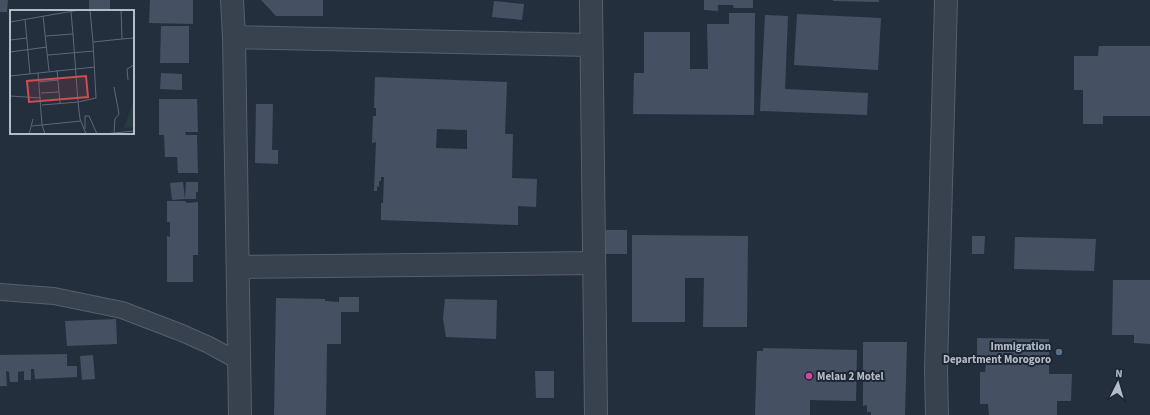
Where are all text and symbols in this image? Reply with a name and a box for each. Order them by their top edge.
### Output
inset map [10,10,134,134]
place label: Immigration Department Morogoro [943,339,1051,367]
marker: Immigration Department Morogoro [1054,347,1064,357]
north arrow [1098,363,1138,403]
text: N [1115,366,1123,381]
place label: Melau 2 Motel [817,369,884,384]
marker: Melau 2 Motel [804,371,814,381]

